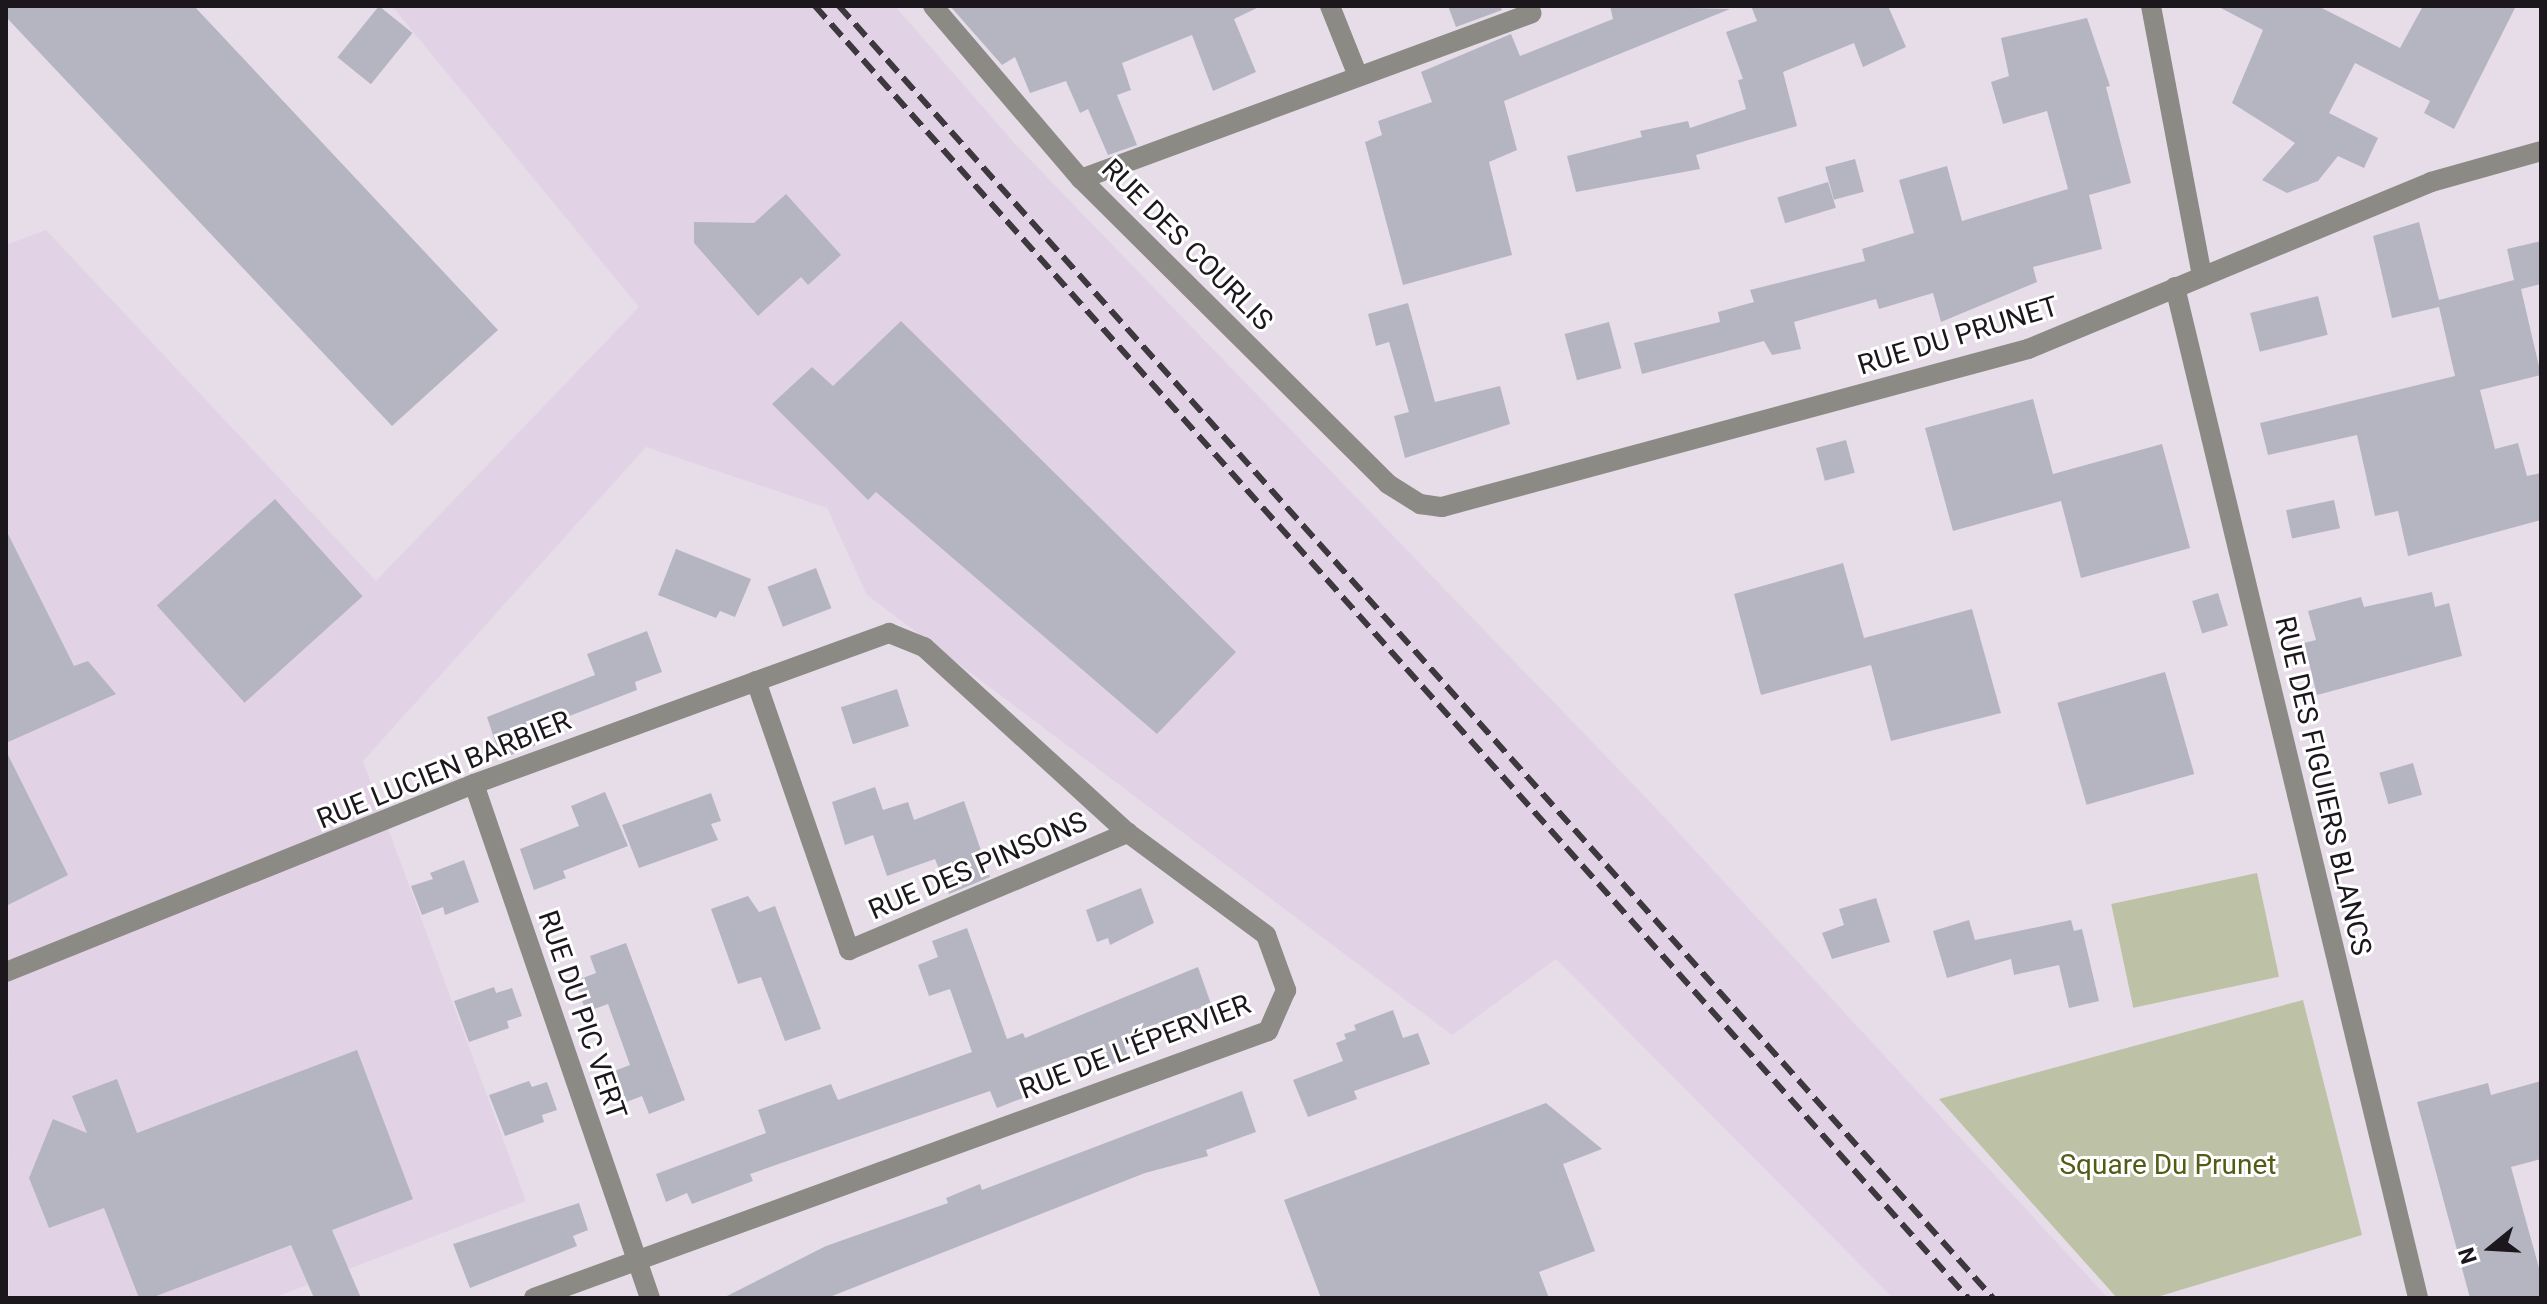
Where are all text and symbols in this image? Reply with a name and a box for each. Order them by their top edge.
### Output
street label: RUE DES COURLIS [1094,152,1280,338]
street label: RUE DU PRUNET [1854,290,2062,382]
street label: RUE DES FIGUIERS BLANCS [2268,613,2378,959]
street label: RUE LUCIEN BARBIER [312,704,576,836]
street label: RUE DES PINSONS [864,805,1092,927]
street label: RUE DU PIC VERT [530,906,634,1124]
street label: RUE DE L'ÉPERVIER [1015,987,1255,1107]
park label: Square Du Prunet [2059,1148,2277,1182]
north arrow [2451,1208,2531,1288]
text: N [2453,1244,2482,1267]

